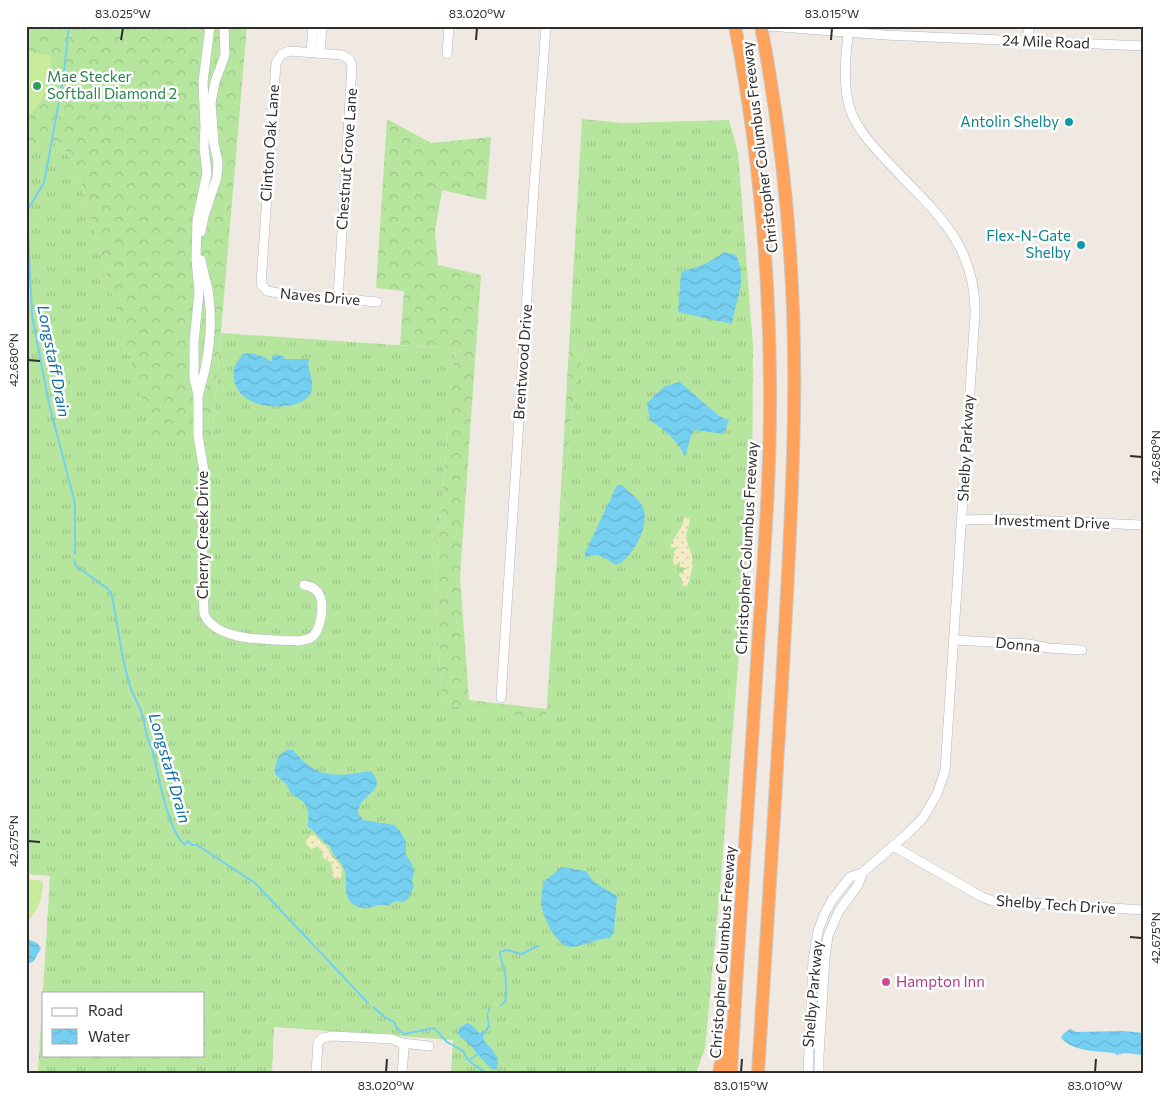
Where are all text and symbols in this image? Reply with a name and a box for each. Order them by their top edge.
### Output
text: 83.025°W [95,6,151,20]
text: 83.020°W [449,6,505,20]
text: 83.015°W [805,6,859,20]
street label: 24 Mile Road [1002,30,1090,52]
street label: Christopher Columbus Freeway [737,40,781,254]
place label: Mae Stecker Softball Diamond 2 [47,67,177,102]
marker: Mae Stecker Softball Diamond 2 [31,80,43,92]
street label: Clinton Oak Lane [256,84,282,202]
street label: Chestnut Grove Lane [332,87,360,231]
place label: Antolin Shelby [960,112,1059,130]
marker: Antolin Shelby [1063,116,1075,128]
place label: Flex-N-Gate Shelby [986,226,1071,261]
marker: Flex-N-Gate Shelby [1075,239,1087,251]
street label: Naves Drive [279,284,361,308]
water label: Longstaff Drain [34,303,75,419]
street label: Brentwood Drive [509,304,535,420]
text: 42.680°N [6,333,20,387]
street label: Shelby Parkway [953,394,977,502]
text: 42.680°N [1148,430,1162,484]
street label: Christopher Columbus Freeway [731,441,761,655]
street label: Cherry Creek Drive [193,471,211,599]
street label: Investment Drive [994,510,1110,532]
street label: Donna [995,633,1041,655]
water label: Longstaff Drain [146,711,195,825]
text: 42.675°N [6,815,20,867]
street label: Christopher Columbus Freeway [706,845,738,1059]
street label: Shelby Tech Drive [996,891,1117,917]
text: 42.675°N [1148,912,1162,964]
street label: Shelby Parkway [798,940,826,1048]
place label: Hampton Inn [896,972,985,990]
marker: Hampton Inn [880,976,892,988]
legend [42,992,205,1056]
text: Road [88,1001,123,1019]
text: Water [88,1027,130,1045]
text: 83.020°W [358,1078,414,1092]
text: 83.015°W [714,1078,768,1092]
text: 83.010°W [1067,1078,1123,1092]

